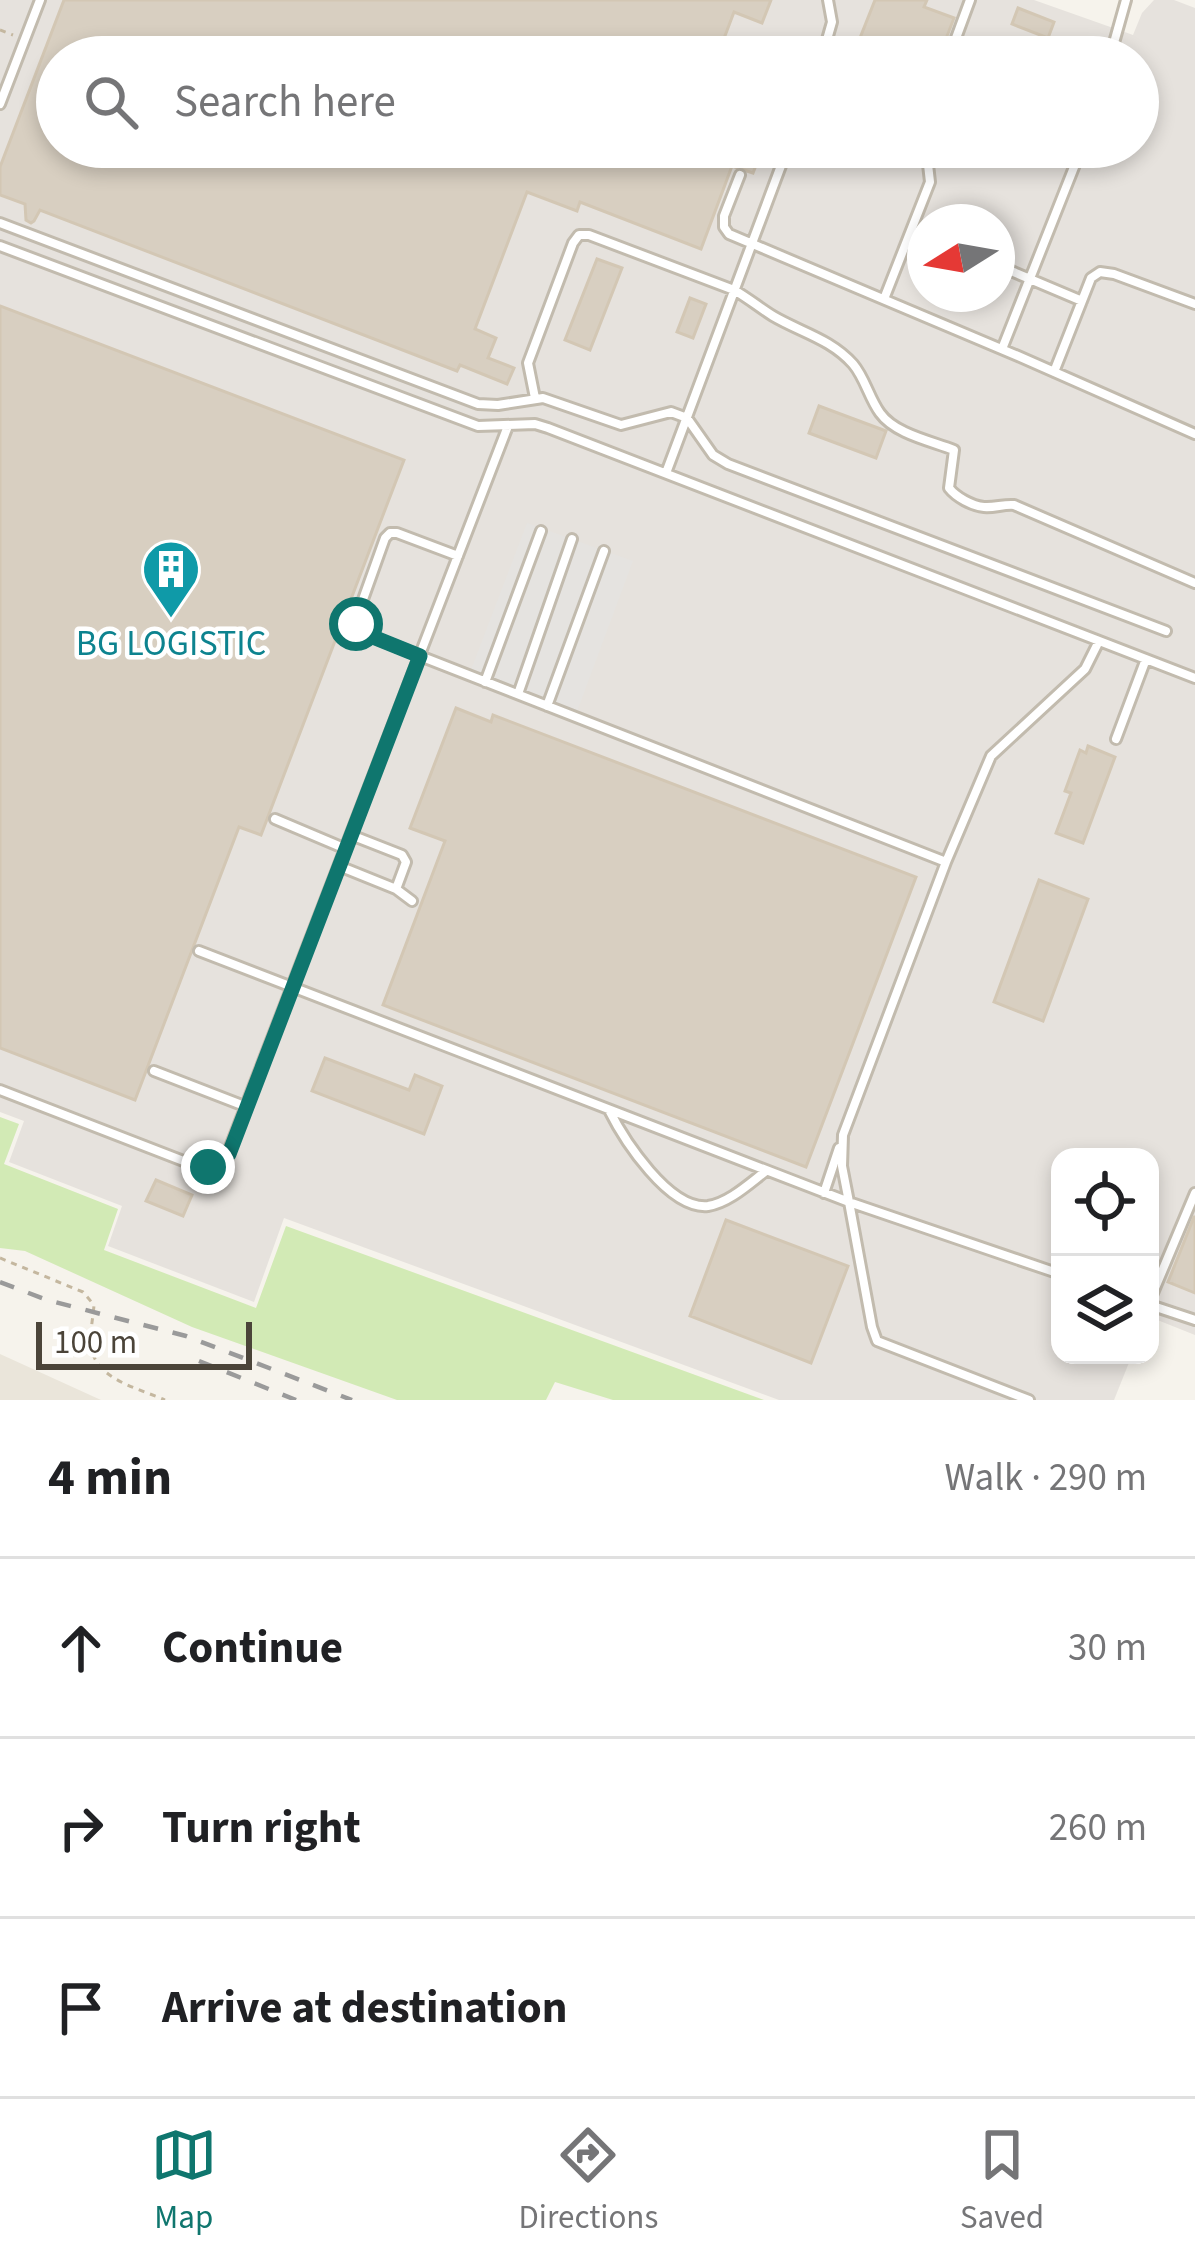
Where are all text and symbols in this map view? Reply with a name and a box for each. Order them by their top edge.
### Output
search box [36,36,1159,168]
icon: search [78,69,144,135]
text: Search here [174,70,396,134]
north arrow [907,204,1015,312]
building icon: BG LOGISTIC [140,538,202,620]
route start [329,597,383,651]
place label: BG LOGISTIC [76,618,266,669]
route end [181,1140,235,1194]
map controls [1051,1148,1159,1364]
button: locate [1051,1148,1159,1256]
button: layers [1051,1256,1159,1364]
scale bar [36,1316,252,1369]
text: 100 m [54,1319,137,1366]
text: 4 min [48,1442,172,1514]
text: Walk · 290 m [944,1450,1147,1506]
icon: ahead [48,1615,114,1681]
text: Continue [162,1616,343,1680]
text: 30 m [1068,1620,1147,1676]
icon: right [48,1795,114,1861]
text: Turn right [162,1796,361,1860]
text: 260 m [1049,1800,1147,1856]
icon: arrive [48,1975,114,2041]
text: Arrive at destination [162,1976,567,2040]
tab: Map [151,2122,217,2241]
tab: Directions [519,2122,658,2241]
tab: Saved [960,2122,1044,2241]

